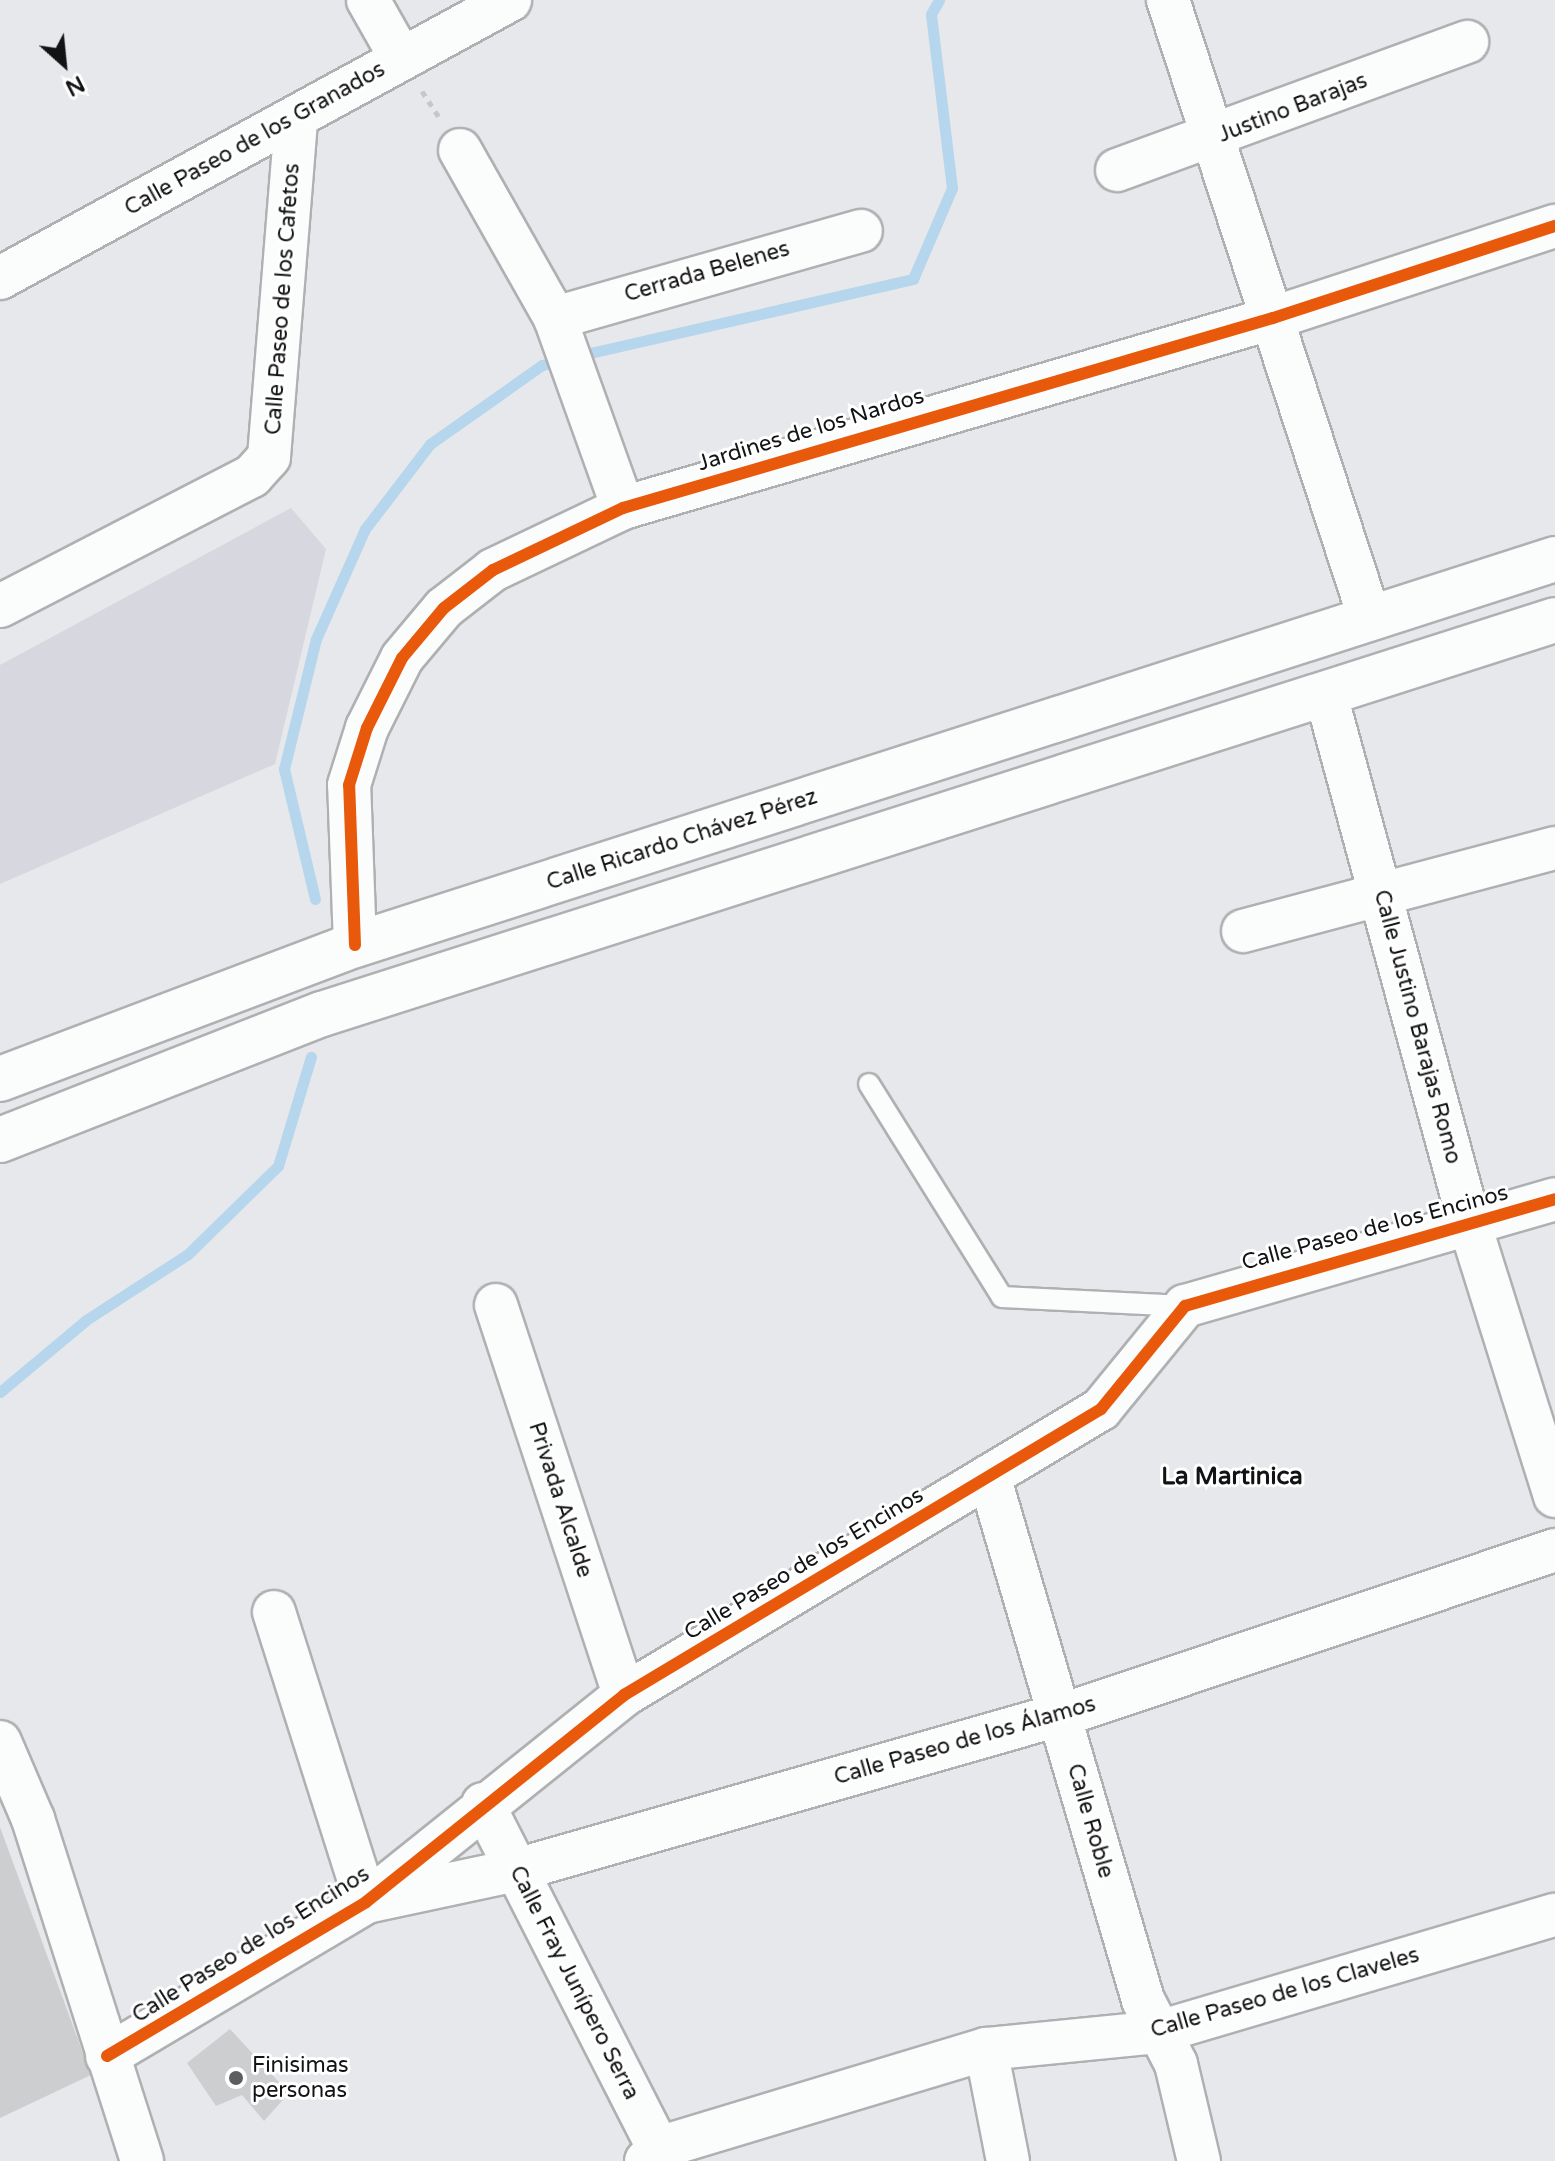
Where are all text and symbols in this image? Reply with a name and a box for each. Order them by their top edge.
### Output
north arrow [24,24,104,104]
street label: Calle Paseo de los Granados [120,56,390,222]
street label: Justino Barajas [1215,67,1371,149]
text: N [61,70,89,101]
street label: Calle Paseo de los Cafetos [260,162,306,436]
street label: Cerrada Belenes [621,236,793,308]
street label: Jardines de los Nardos [695,383,927,477]
street label: Calle Ricardo Chávez Pérez [543,784,821,896]
street label: Calle Justino Barajas Romo [1368,887,1466,1167]
street label: Calle Paseo de los Encinos [1239,1180,1511,1276]
street label: Privada Alcalde [522,1419,598,1581]
district label: La Martinica [1161,1463,1303,1491]
street label: Calle Paseo de los Encinos [680,1482,928,1646]
street label: Calle Paseo de los Álamos [831,1691,1099,1791]
street label: Calle Roble [1061,1761,1119,1881]
street label: Calle Paseo de los Encinos [128,1861,374,2029]
street label: Calle Fray Junípero Serra [503,1862,645,2104]
street label: Calle Paseo de los Claveles [1148,1942,1422,2044]
place label: Finisimas personas [252,2052,349,2104]
marker: Finisimas personas [227,2069,245,2087]

